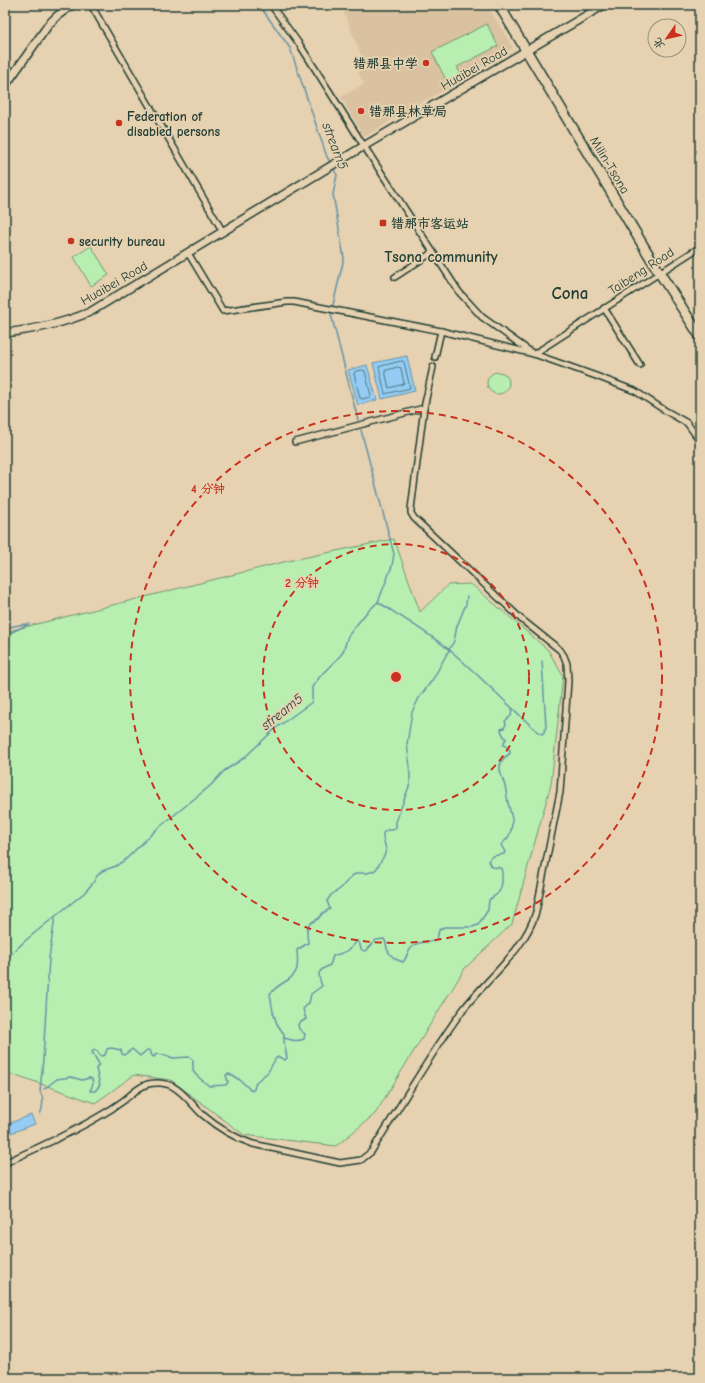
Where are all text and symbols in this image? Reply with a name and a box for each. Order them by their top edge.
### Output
north arrow [647,18,687,58]
text: 北 [651,35,668,52]
street label: Huaibei Road [438,43,510,93]
place label: 错那县中学 [353,56,418,71]
marker: 错那县中学 [421,58,431,68]
place label: 错那县林草局 [369,104,447,119]
marker: 错那县林草局 [356,106,366,116]
place label: Federation of disabled persons [127,109,220,139]
marker: Federation of disabled persons [114,118,124,128]
water label: stream5 [318,119,352,172]
street label: Milin-Tsona [587,134,633,196]
place label: 错那市客运站 [391,216,469,231]
marker: 错那市客运站 [378,218,388,228]
place label: security bureau [79,234,165,249]
marker: security bureau [66,236,76,246]
street label: Taibeng Road [605,244,677,298]
district label: Tsona community [384,248,498,266]
street label: Huaibei Road [78,258,150,308]
district label: Cona [552,284,588,303]
text: 4 分钟 [191,482,225,496]
text: 2 分钟 [285,576,319,590]
centre of rings [389,670,403,684]
water label: stream5 [257,690,307,735]

